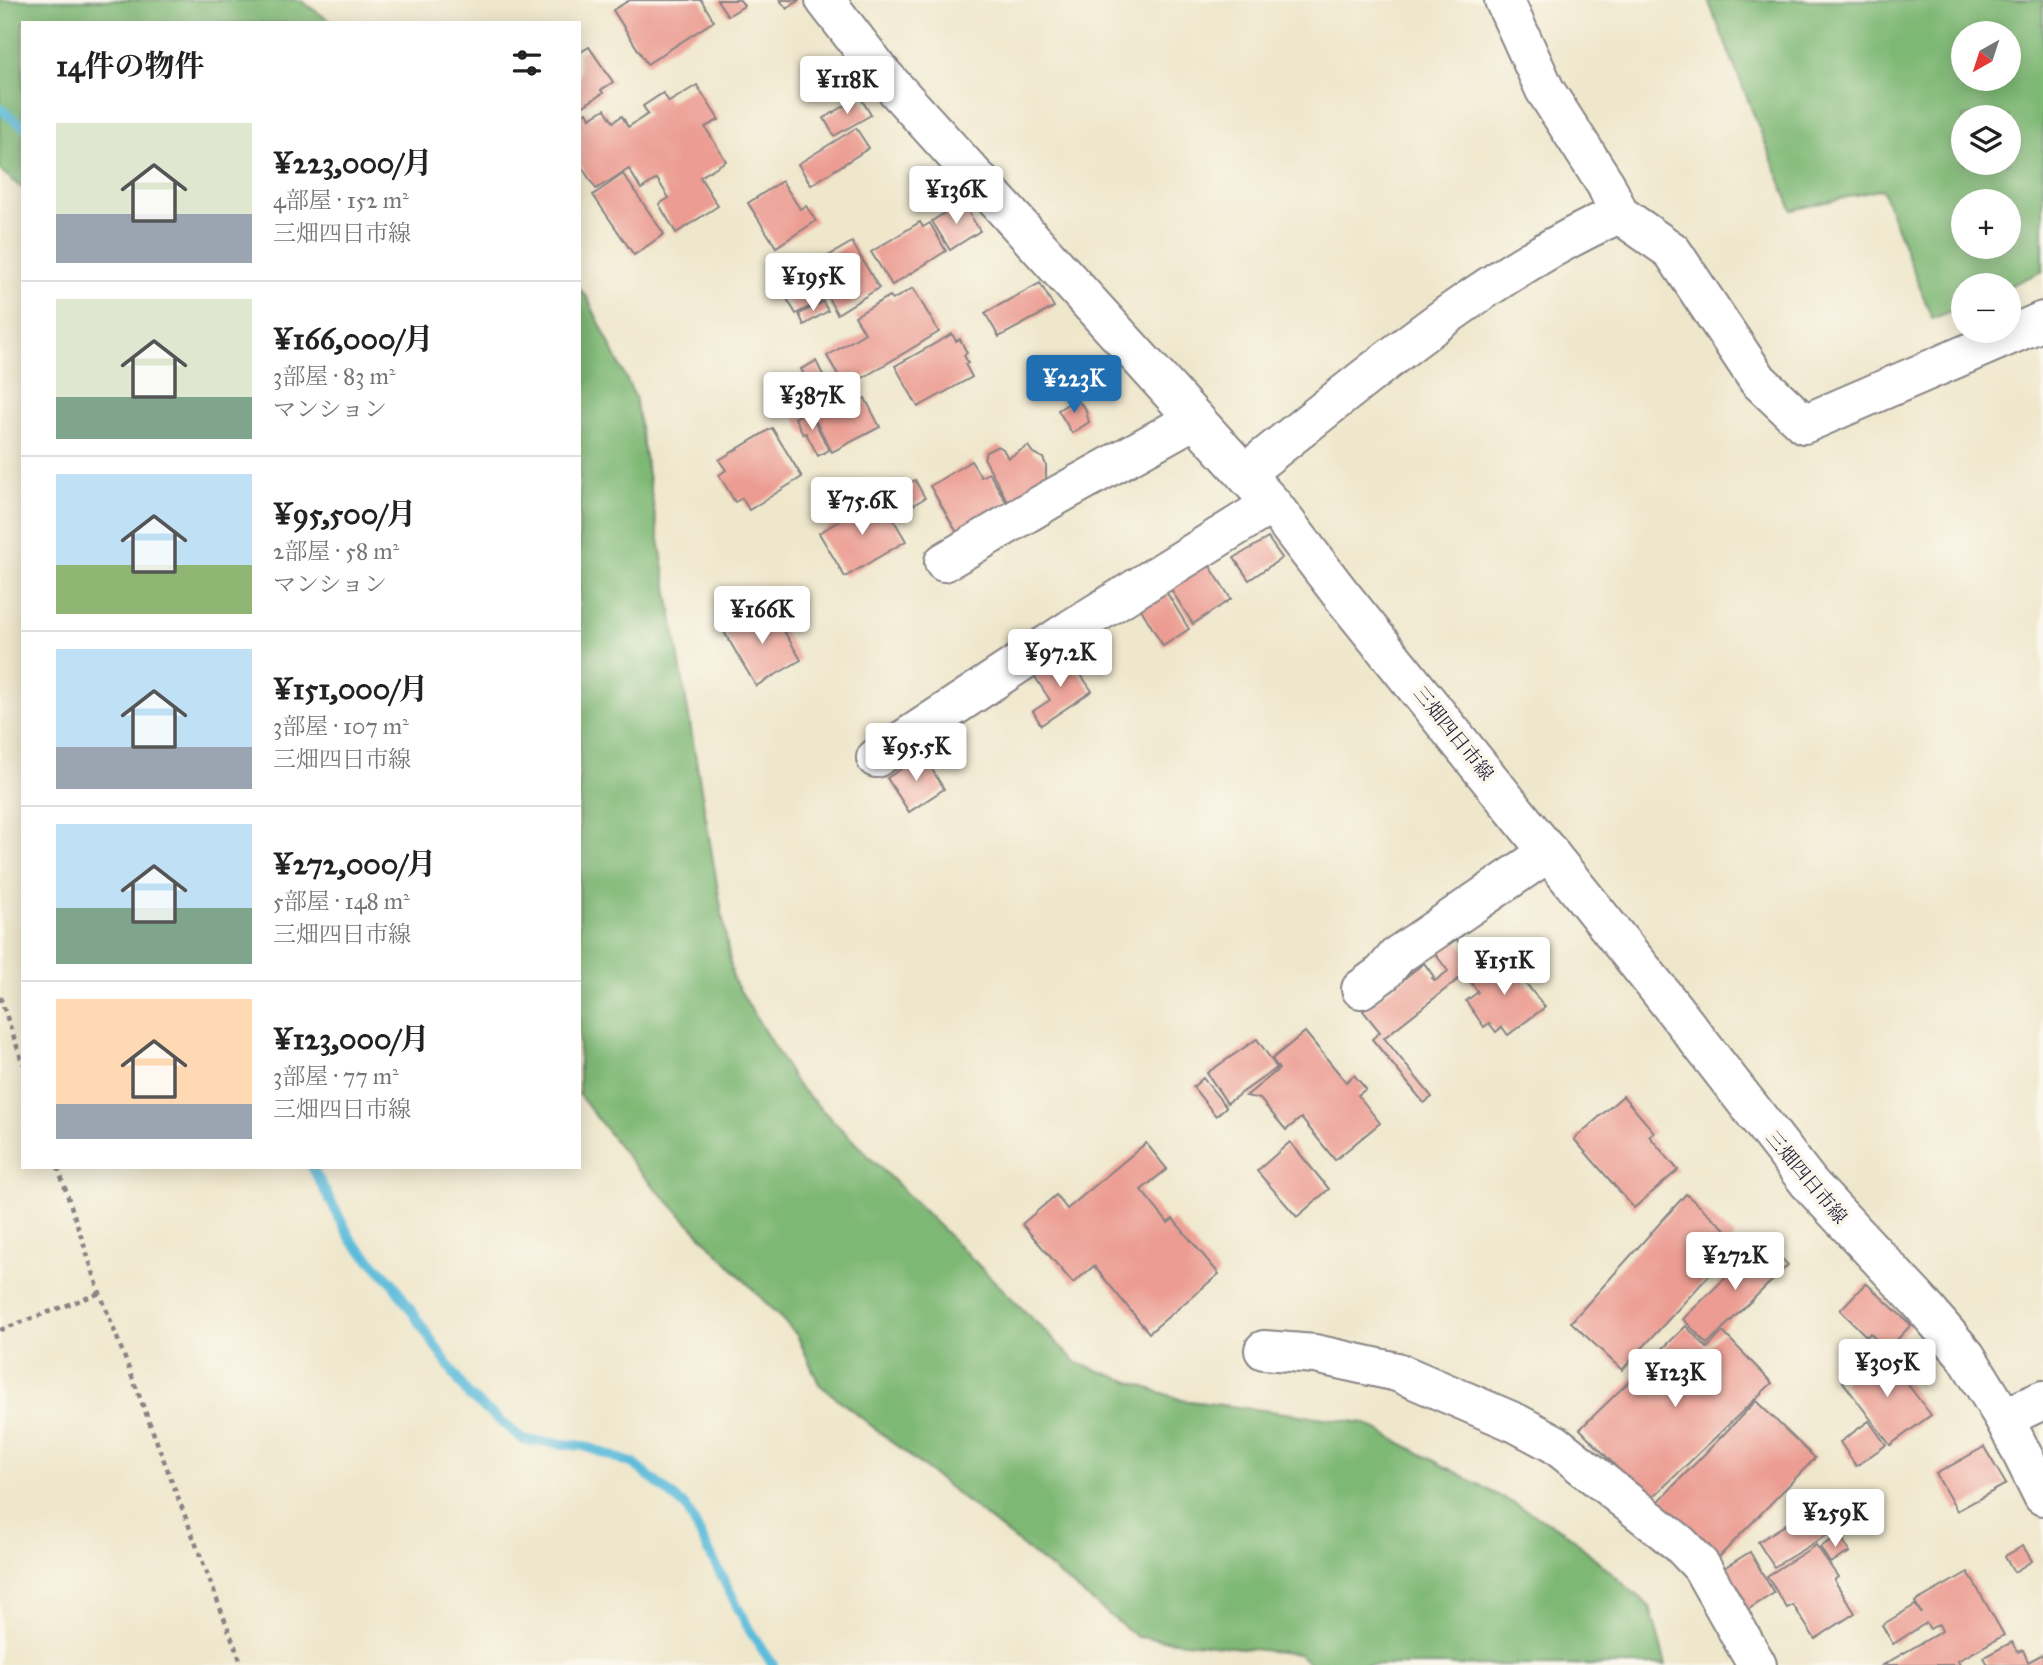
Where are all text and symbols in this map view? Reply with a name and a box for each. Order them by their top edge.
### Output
north arrow [1951,21,2021,91]
map controls [1951,21,2021,343]
icon: filters [508,44,546,82]
text: 14件の物件 [56,48,205,84]
pin: ¥118K [798,57,896,116]
text: ¥118K [816,65,878,93]
button: layers [1951,105,2021,175]
text: ¥223,000/月 [273,145,432,181]
icon: home [112,151,196,235]
pin: ¥136K [907,166,1005,226]
text: ¥136K [925,175,987,203]
text: 4部屋 · 152 m² [273,186,409,214]
button: + [1951,189,2021,259]
text: 三畑四日市線 [273,219,411,247]
pin: ¥195K [764,254,862,313]
text: ¥195K [781,262,845,290]
button: − [1951,273,2021,343]
text: ¥166,000/月 [273,321,433,357]
icon: home [112,327,196,411]
pin: ¥223K [1025,356,1123,415]
text: 3部屋 · 83 m² [273,362,396,390]
text: ¥223K [1042,364,1106,392]
pin: ¥387K [763,372,861,432]
text: ¥387K [779,381,845,409]
text: マンション [273,395,387,423]
pin: ¥75.6K [805,477,919,537]
text: ¥75.6K [827,486,897,514]
text: ¥95,500/月 [273,496,416,532]
icon: home [112,502,196,586]
text: 2部屋 · 58 m² [273,537,399,565]
text: マンション [273,570,387,598]
pin: ¥166K [713,586,811,646]
text: ¥166K [730,595,794,623]
pin: ¥97.2K [1003,630,1117,689]
text: ¥97.2K [1024,638,1096,666]
text: ¥151,000/月 [273,671,428,707]
icon: home [112,677,196,761]
street label: 三畑四日市線 [1409,682,1498,785]
text: 3部屋 · 107 m² [273,712,409,740]
pin: ¥95.5K [859,724,973,783]
text: ¥95.5K [881,732,951,760]
text: 三畑四日市線 [273,745,411,773]
text: ¥272,000/月 [273,846,436,882]
icon: home [112,852,196,936]
text: 5部屋 · 148 m² [273,887,410,915]
text: 三畑四日市線 [273,920,411,948]
pin: ¥151K [1455,937,1553,997]
text: ¥151K [1474,946,1534,974]
text: ¥123,000/月 [273,1021,430,1057]
icon: home [112,1027,196,1111]
text: 3部屋 · 77 m² [273,1062,399,1090]
text: 三畑四日市線 [273,1095,411,1123]
street label: 三畑四日市線 [1761,1126,1852,1228]
pin: ¥272K [1686,1232,1784,1292]
text: ¥272K [1702,1241,1768,1269]
pin: ¥305K [1838,1340,1936,1399]
text: ¥305K [1855,1348,1919,1376]
pin: ¥123K [1626,1350,1724,1409]
text: ¥123K [1644,1358,1706,1386]
pin: ¥259K [1786,1490,1884,1549]
text: ¥259K [1802,1498,1868,1526]

